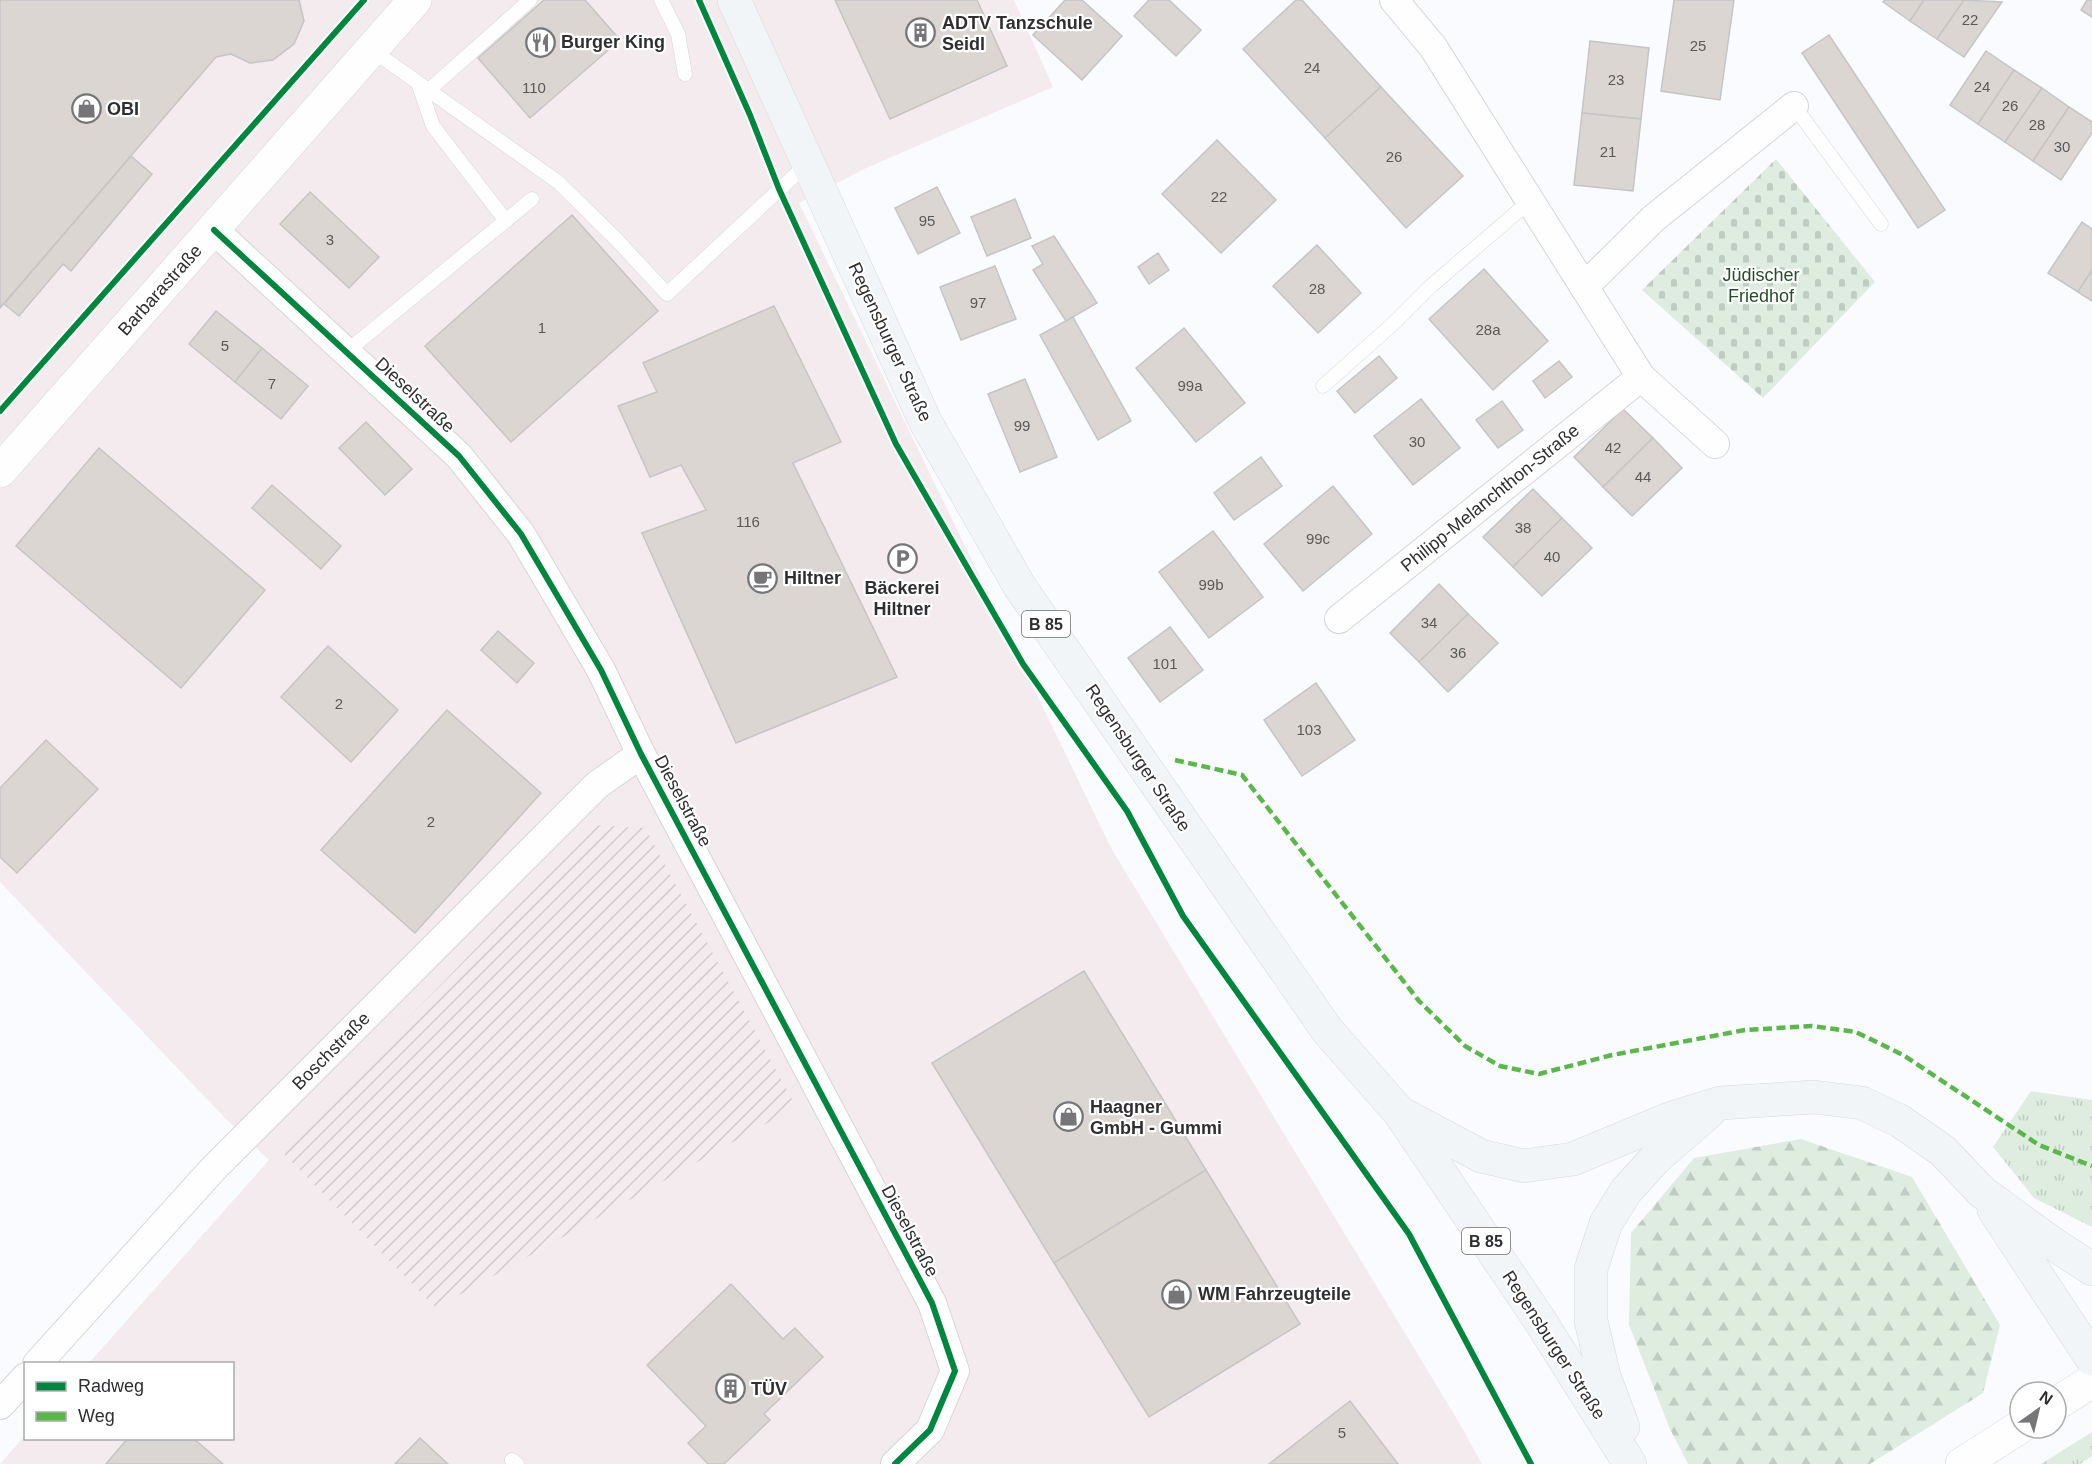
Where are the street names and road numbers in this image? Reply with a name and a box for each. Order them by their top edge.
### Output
street label: Barbarastraße [114,241,206,339]
street label: Regensburger Straße [844,259,936,425]
street label: Dieselstraße [371,353,459,437]
street label: Philipp-Melanchthon-Straße [1397,420,1583,576]
road number: B 85 [1022,611,1070,637]
street label: Regensburger Straße [1081,681,1195,835]
street label: Dieselstraße [650,752,716,850]
street label: Boschstraße [288,1008,374,1094]
street label: Dieselstraße [877,1182,943,1280]
road number: B 85 [1462,1228,1510,1254]
street label: Regensburger Straße [1498,1267,1610,1423]

